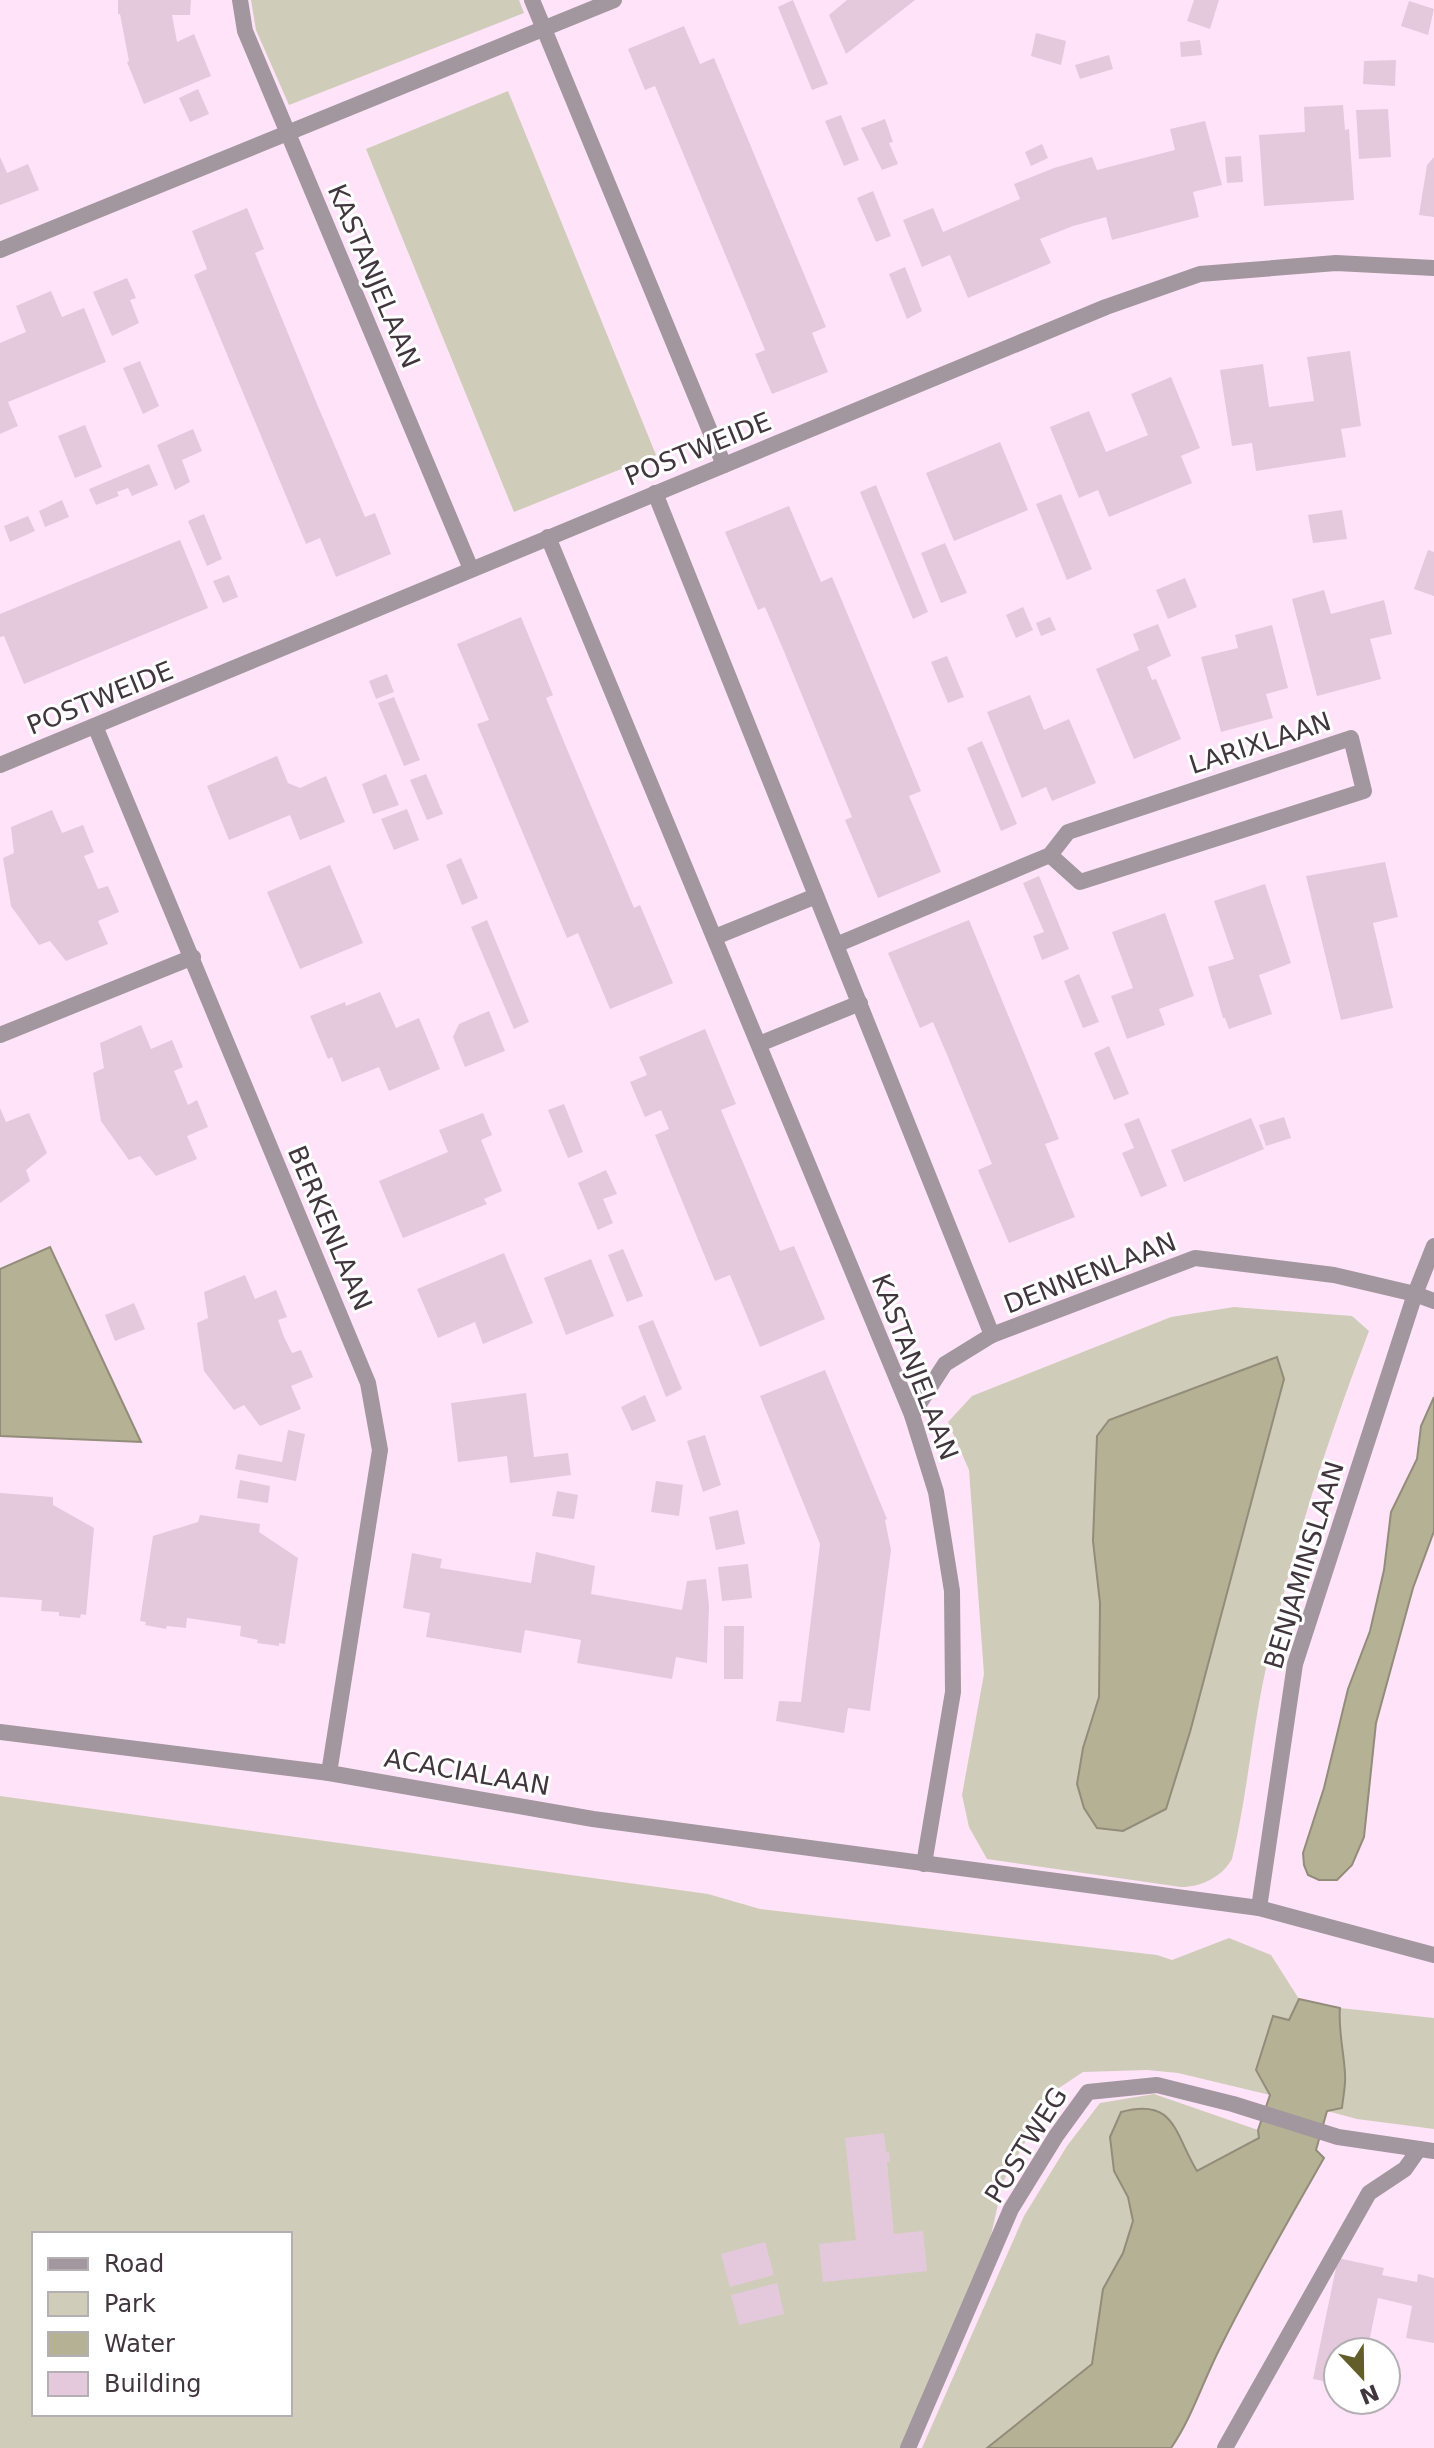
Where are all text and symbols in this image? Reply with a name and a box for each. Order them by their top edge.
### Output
street label: KASTANJELAAN [322,180,426,372]
street label: POSTWEIDE [621,406,775,492]
street label: POSTWEIDE [23,655,177,741]
street label: LARIXLAAN [1185,706,1335,780]
street label: BERKENLAAN [282,1141,378,1315]
street label: DENNENLAAN [1000,1226,1180,1320]
street label: KASTANJELAAN [866,1270,964,1464]
street label: BENJAMINSLAAN [1258,1458,1350,1672]
street label: ACACIALAAN [382,1743,552,1801]
street label: POSTWEG [979,2082,1073,2208]
legend [32,2232,292,2416]
text: Road [104,2250,164,2278]
text: Park [104,2290,156,2318]
text: Water [104,2330,175,2358]
north arrow [1322,2336,1402,2416]
text: Building [104,2370,201,2398]
text: N [1356,2379,1383,2409]

